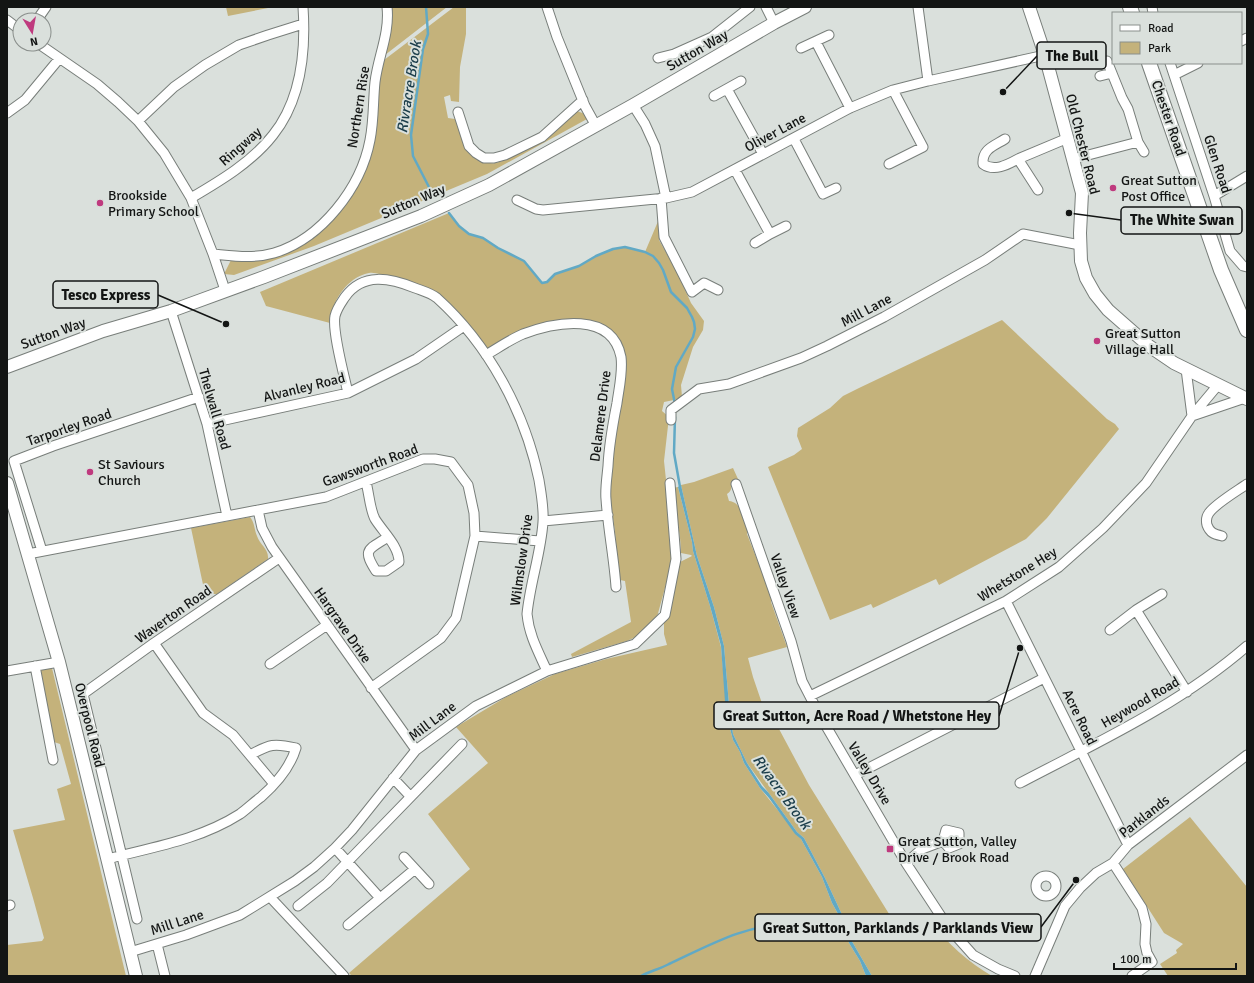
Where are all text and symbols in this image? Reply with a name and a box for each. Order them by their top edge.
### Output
north arrow [12,12,52,52]
legend [1112,12,1242,64]
text: Road [1148,21,1174,36]
street label: Sutton Way [664,26,731,75]
text: N [29,34,39,48]
water label: Rivracre Brook [393,38,425,134]
text: Park [1148,41,1171,56]
callout: The Bull [1037,42,1106,69]
text: The Bull [1045,47,1099,65]
street label: Northern Rise [344,65,373,149]
street label: Chester Road [1148,78,1189,158]
street label: Old Chester Road [1062,92,1103,196]
street label: Oliver Lane [742,109,809,156]
street label: Ringway [216,123,265,169]
street label: Glen Road [1200,133,1235,196]
place label: Great Sutton Post Office [1121,172,1197,205]
street label: Sutton Way [379,180,448,223]
marker: Great Sutton Post Office [1108,183,1118,193]
place label: Brookside Primary School [108,187,199,220]
marker: Brookside Primary School [95,198,105,208]
callout: The White Swan [1121,207,1242,234]
text: The White Swan [1130,211,1234,229]
callout: Tesco Express [53,281,158,308]
text: Tesco Express [62,286,151,304]
street label: Mill Lane [838,290,895,331]
street label: Sutton Way [18,314,88,353]
place label: Great Sutton Village Hall [1105,325,1181,358]
marker: Great Sutton Village Hall [1092,336,1102,346]
street label: Thelwall Road [195,367,234,452]
street label: Alvanley Road [261,369,347,406]
street label: Delamere Drive [586,369,615,463]
street label: Tarporley Road [25,405,114,450]
street label: Gawsworth Road [320,440,420,491]
place label: St Saviours Church [98,456,165,489]
marker: St Saviours Church [85,467,95,477]
street label: Wilmslow Drive [507,513,536,607]
street label: Whetstone Hey [975,543,1060,606]
street label: Valley View [766,551,805,621]
street label: Waverton Road [132,582,215,647]
street label: Hargrave Drive [310,584,375,666]
street label: Heywood Road [1098,673,1183,732]
street label: Overpool Road [71,681,108,769]
street label: Acre Road [1059,687,1100,748]
street label: Mill Lane [405,698,459,745]
callout: Great Sutton, Acre Road / Whetstone Hey [714,702,999,729]
text: Great Sutton, Acre Road / Whetstone Hey [723,707,992,725]
street label: Valley Drive [844,739,895,808]
water label: Rivacre Brook [749,751,816,834]
street label: Parklands [1116,792,1173,841]
place label: Great Sutton, Valley Drive / Brook Road [898,833,1017,866]
marker: Great Sutton, Valley Drive / Brook Road [885,844,895,854]
street label: Mill Lane [148,906,206,939]
callout: Great Sutton, Parklands / Parklands View [755,914,1041,941]
text: Great Sutton, Parklands / Parklands View [763,919,1034,937]
scale bar [1114,945,1236,971]
text: 100 m [1120,952,1152,967]

